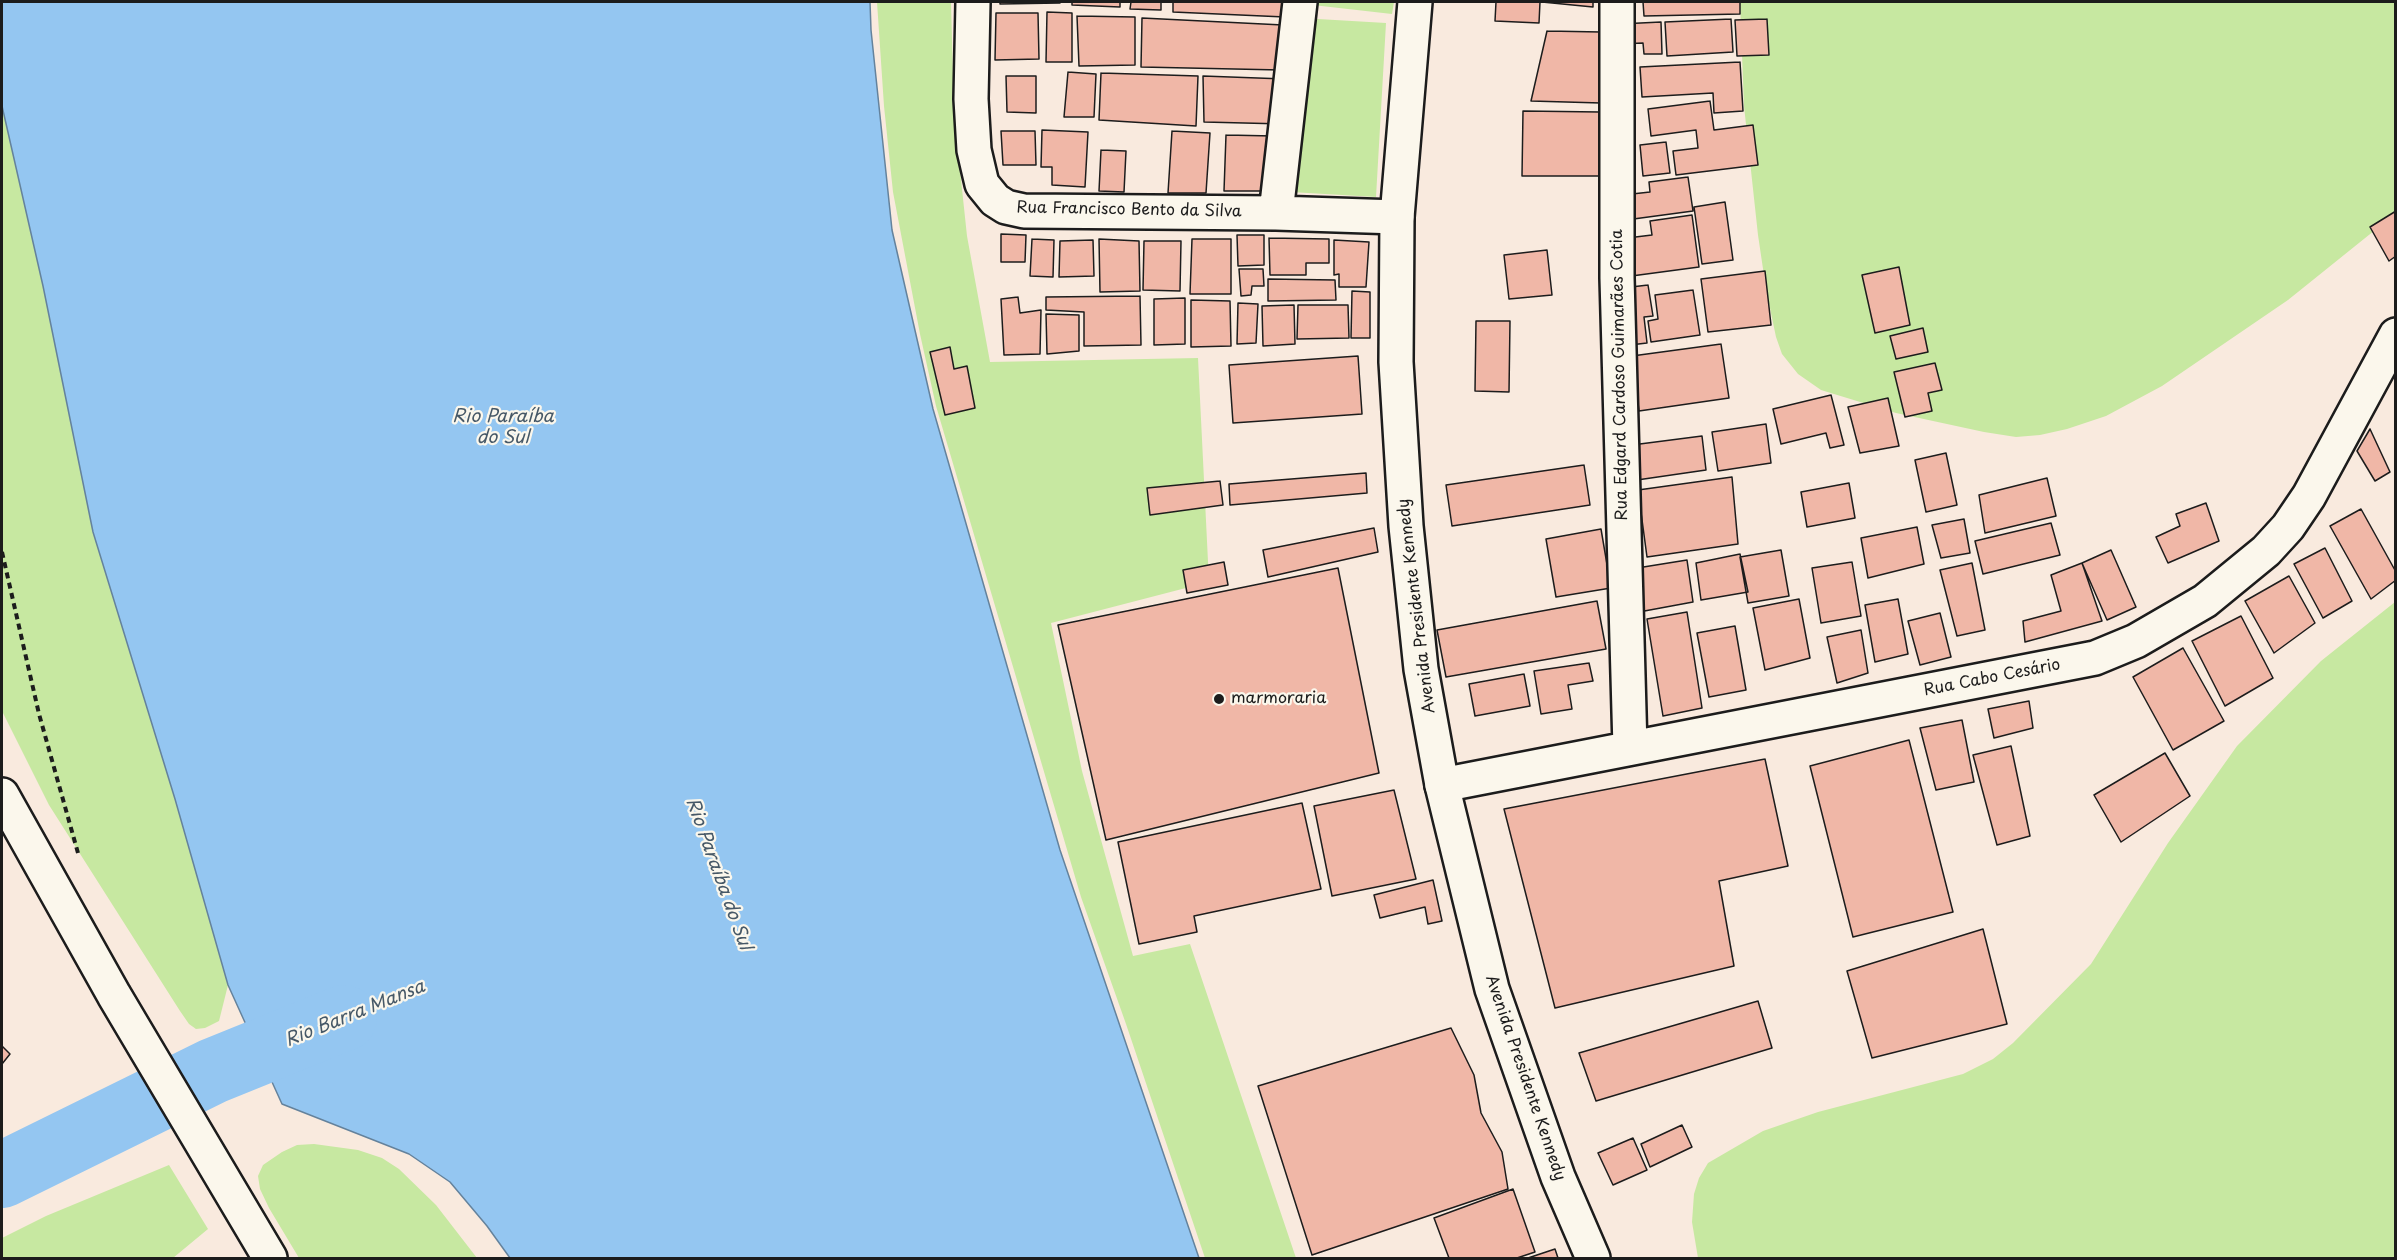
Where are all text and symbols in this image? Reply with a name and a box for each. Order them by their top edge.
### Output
street label: Rua Francisco Bento da Silva [1016,198,1242,222]
street label: Rua Edgard Cardoso Guimarães Cotia [1608,229,1632,521]
water label: Rio Paraíba do Sul [452,406,554,448]
street label: Avenida Presidente Kennedy [1394,498,1440,714]
street label: Rua Cabo Cesário [1922,655,2062,701]
place label: marmoraria [1231,689,1326,709]
marker: marmoraria [1212,692,1226,706]
water label: Rio Paraíba do Sul [681,795,755,953]
street label: Avenida Presidente Kennedy [1481,973,1569,1183]
water label: Rio Barra Mansa [282,976,428,1052]

